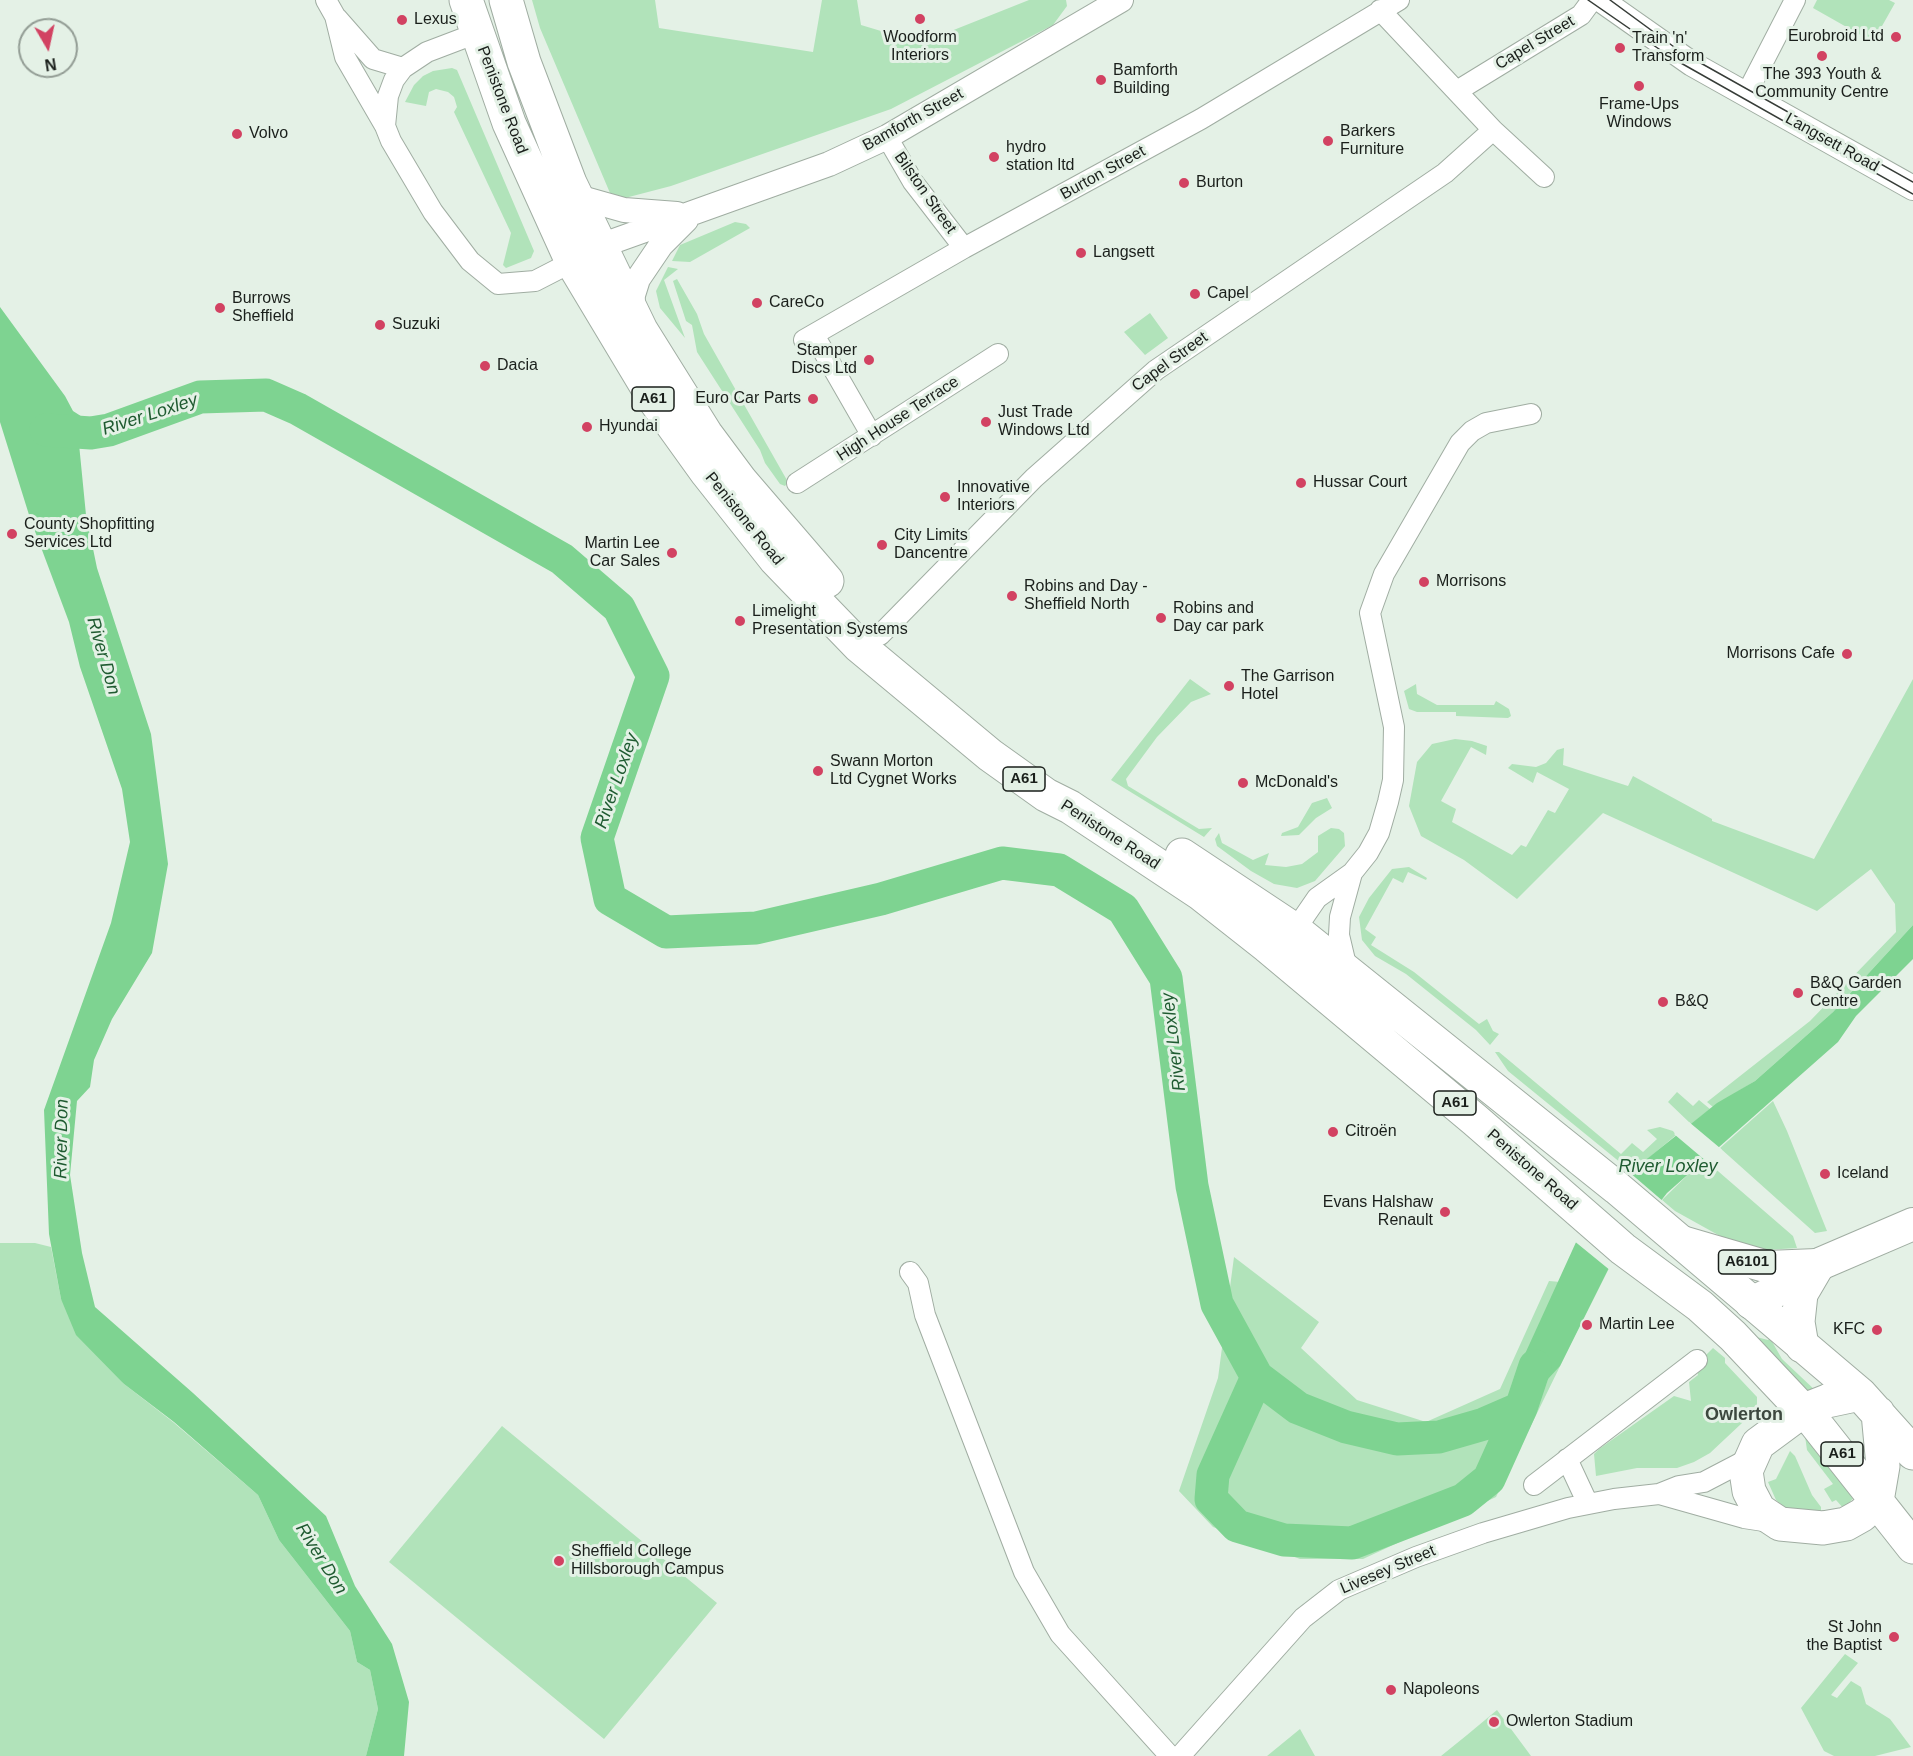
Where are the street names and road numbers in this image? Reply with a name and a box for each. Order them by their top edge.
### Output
street label: Capel Street [1492,12,1578,74]
street label: Penistone Road [473,43,531,157]
street label: Bamforth Street [859,84,967,156]
street label: Langsett Road [1782,109,1882,177]
street label: Burton Street [1057,142,1149,204]
street label: Bilston Street [890,149,960,237]
street label: Capel Street [1128,328,1212,396]
street label: High House Terrace [833,372,963,466]
road number: A61 [632,387,674,411]
street label: Penistone Road [701,469,787,569]
road number: A61 [1003,767,1045,791]
street label: Penistone Road [1057,796,1163,874]
road number: A61 [1434,1091,1476,1115]
street label: Penistone Road [1483,1125,1581,1215]
road number: A6101 [1718,1250,1776,1274]
road number: A61 [1821,1442,1863,1466]
street label: Livesey Street [1338,1541,1438,1599]

